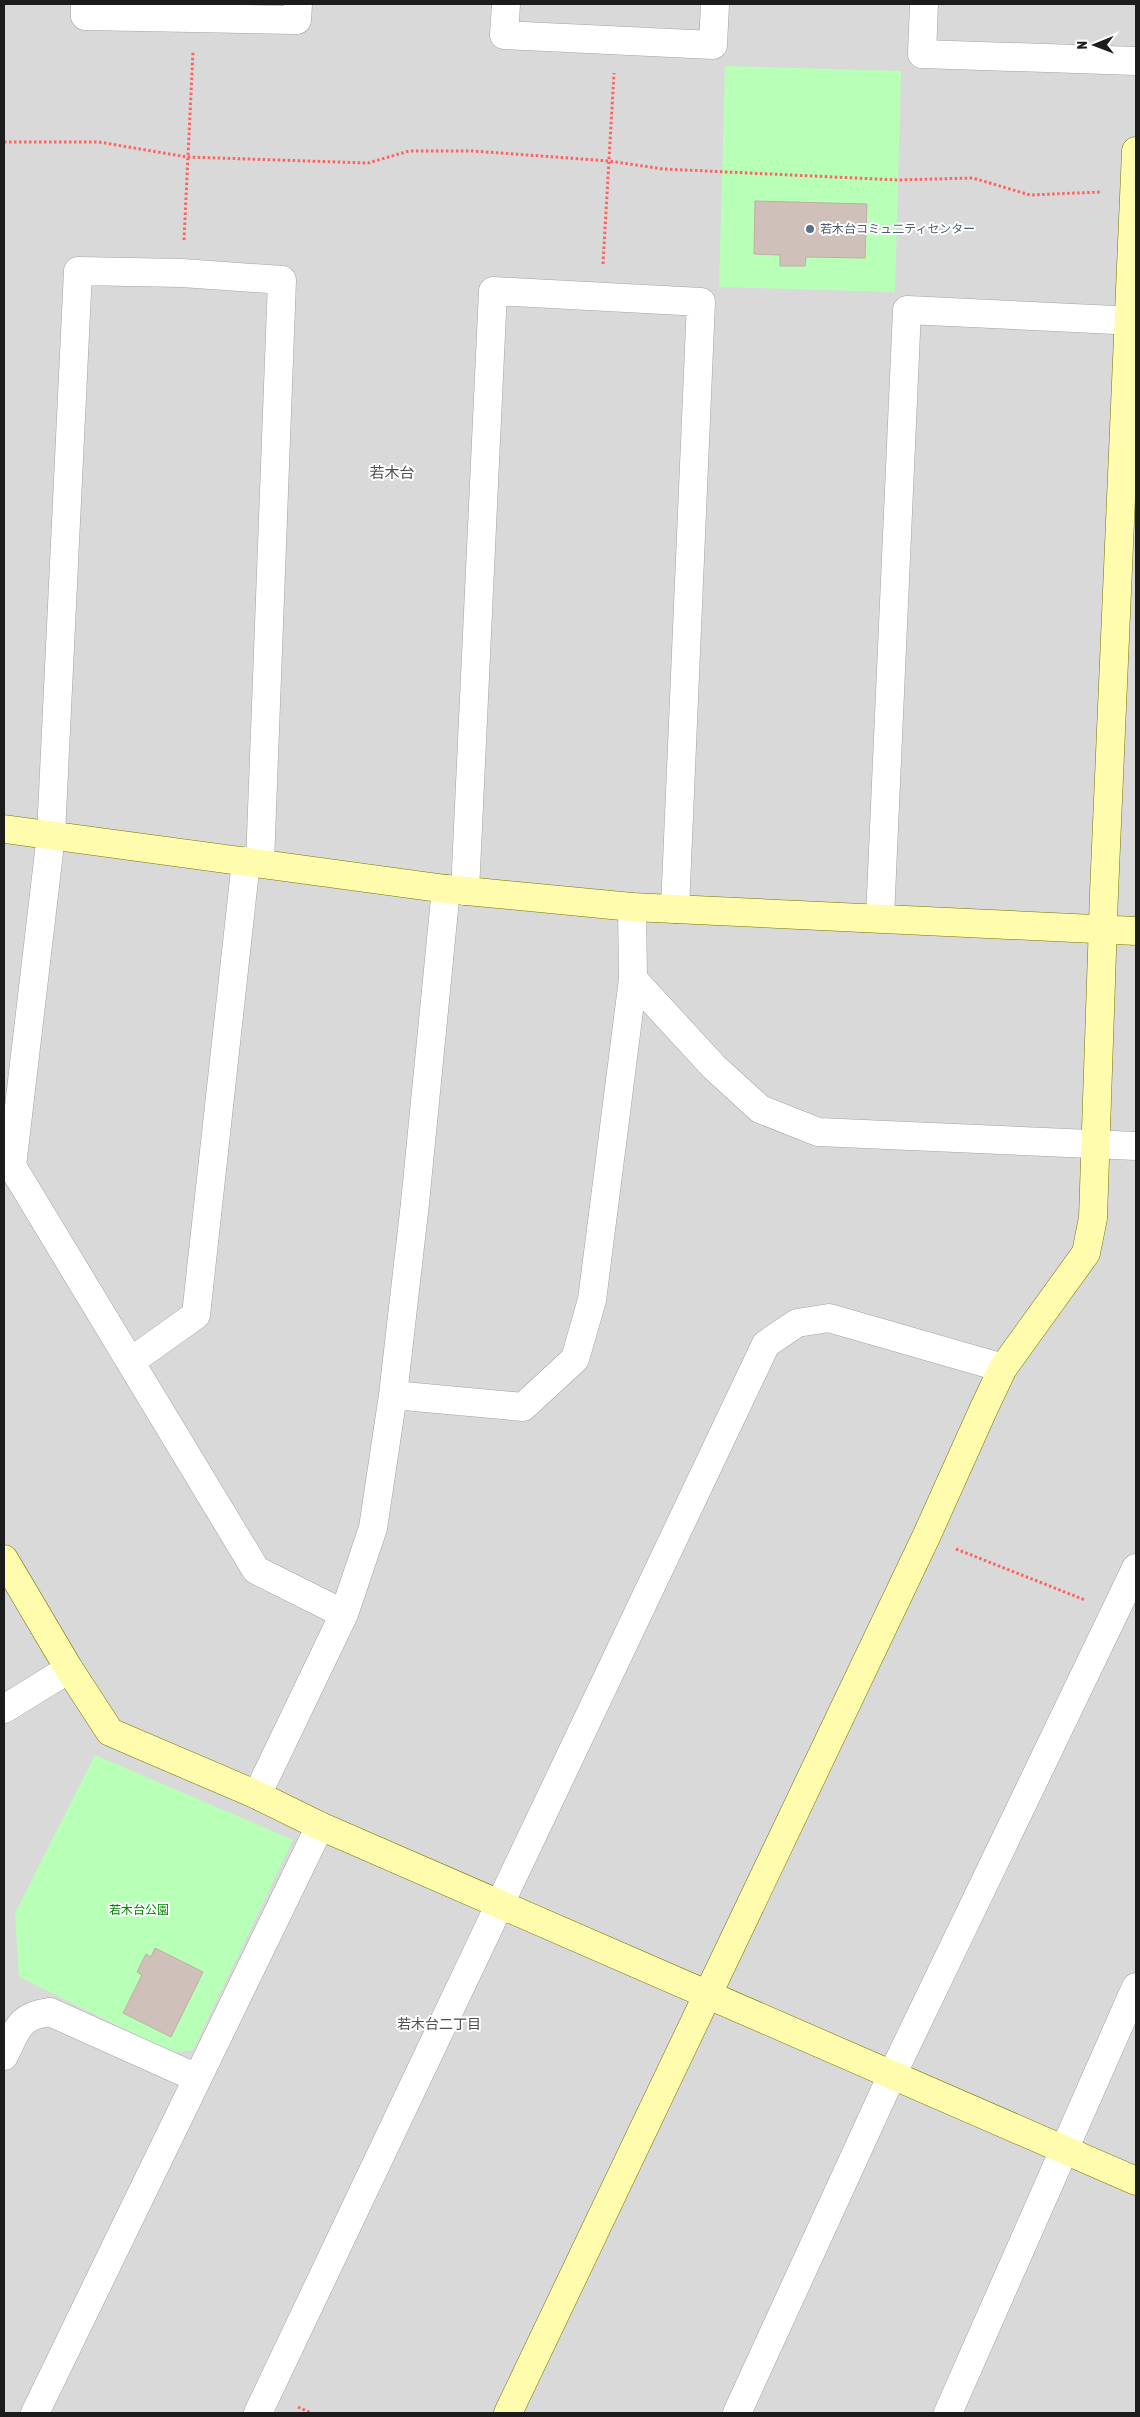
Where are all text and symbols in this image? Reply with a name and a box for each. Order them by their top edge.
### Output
north arrow [1070,20,1120,70]
text: N [1074,41,1090,49]
place label: 若木台コミュ二ティセンター [820,222,975,236]
marker: 若木台コミュ二ティセンター [804,223,816,235]
district label: 若木台 [369,464,415,481]
park label: 若木台公園 [109,1903,169,1917]
district label: 若木台二丁目 [397,2016,481,2032]

